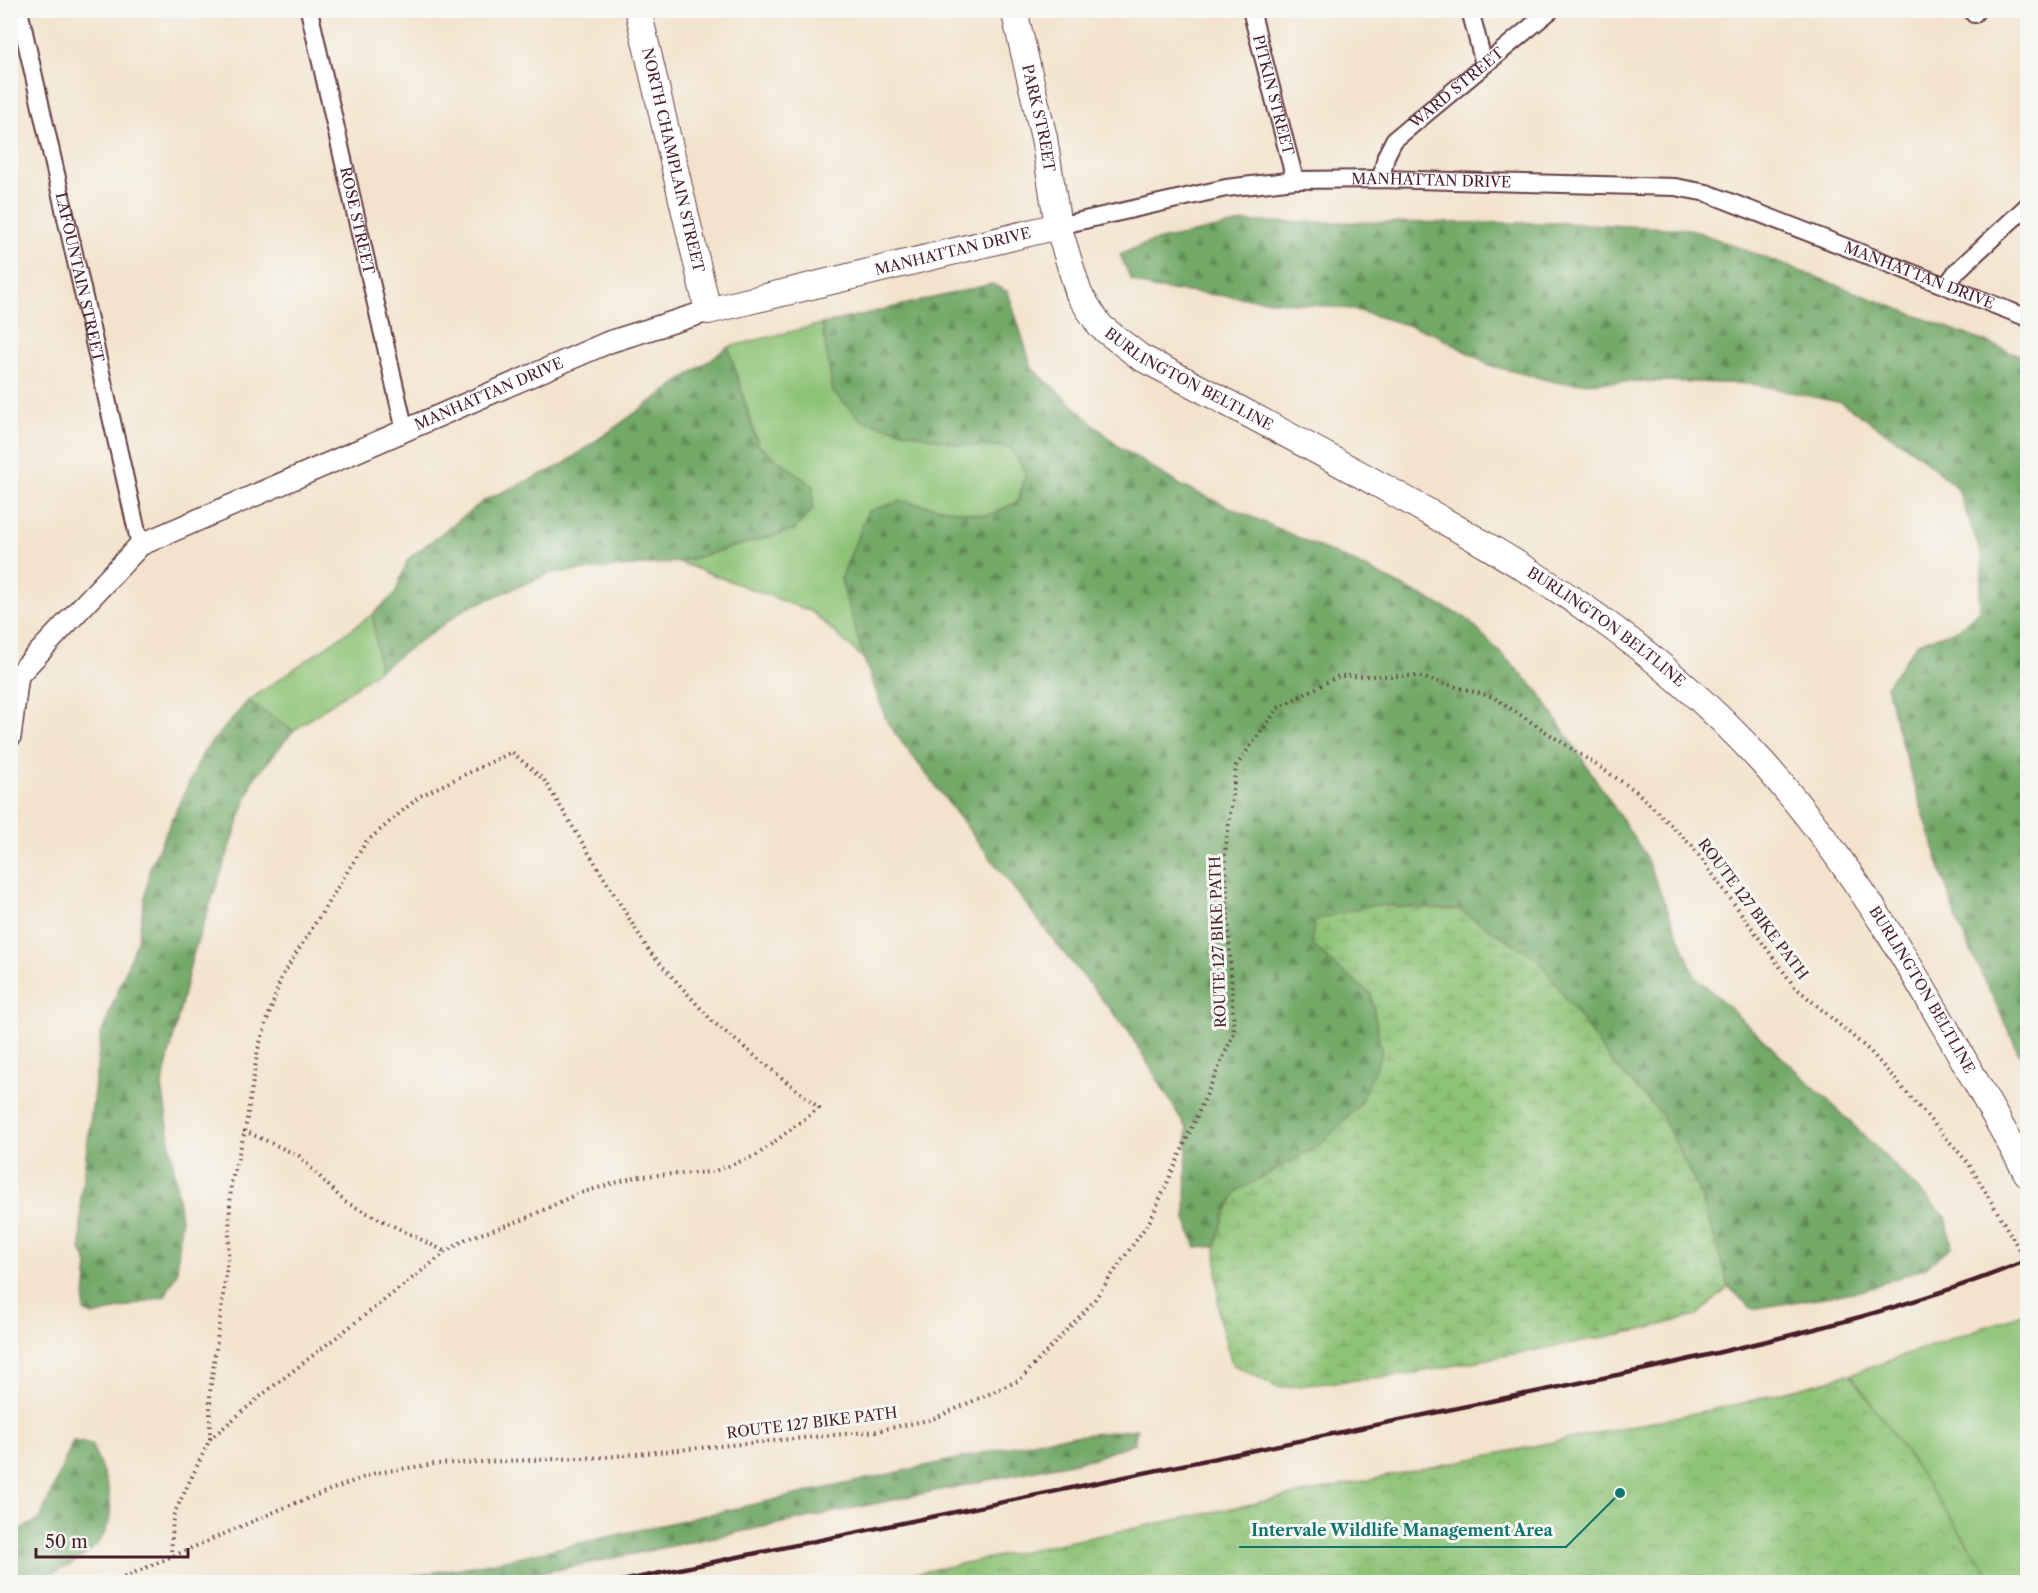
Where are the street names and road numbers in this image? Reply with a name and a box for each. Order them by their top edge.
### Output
street label: PITKIN STREET [1249,33,1298,158]
street label: WARD STREET [1405,43,1508,133]
street label: NORTH CHAMPLAIN STREET [638,46,709,275]
street label: PARK STREET [1018,62,1059,174]
street label: ROSE STREET [336,165,379,277]
street label: MANHATTAN DRIVE [1351,169,1512,192]
street label: LAFOUNTAIN STREET [52,190,108,365]
street label: MANHATTAN DRIVE [873,223,1033,279]
street label: MANHATTAN DRIVE [1841,237,1997,313]
street label: BURLINGTON BELTLINE [1101,323,1277,434]
street label: MANHATTAN DRIVE [411,353,566,434]
street label: BURLINGTON BELTLINE [1524,563,1689,691]
street label: ROUTE 127 BIKE PATH [1694,834,1813,983]
street label: ROUTE 127 BIKE PATH [1205,856,1230,1028]
street label: BURLINGTON BELTLINE [1865,902,1979,1077]
street label: ROUTE 127 BIKE PATH [725,1403,899,1442]

